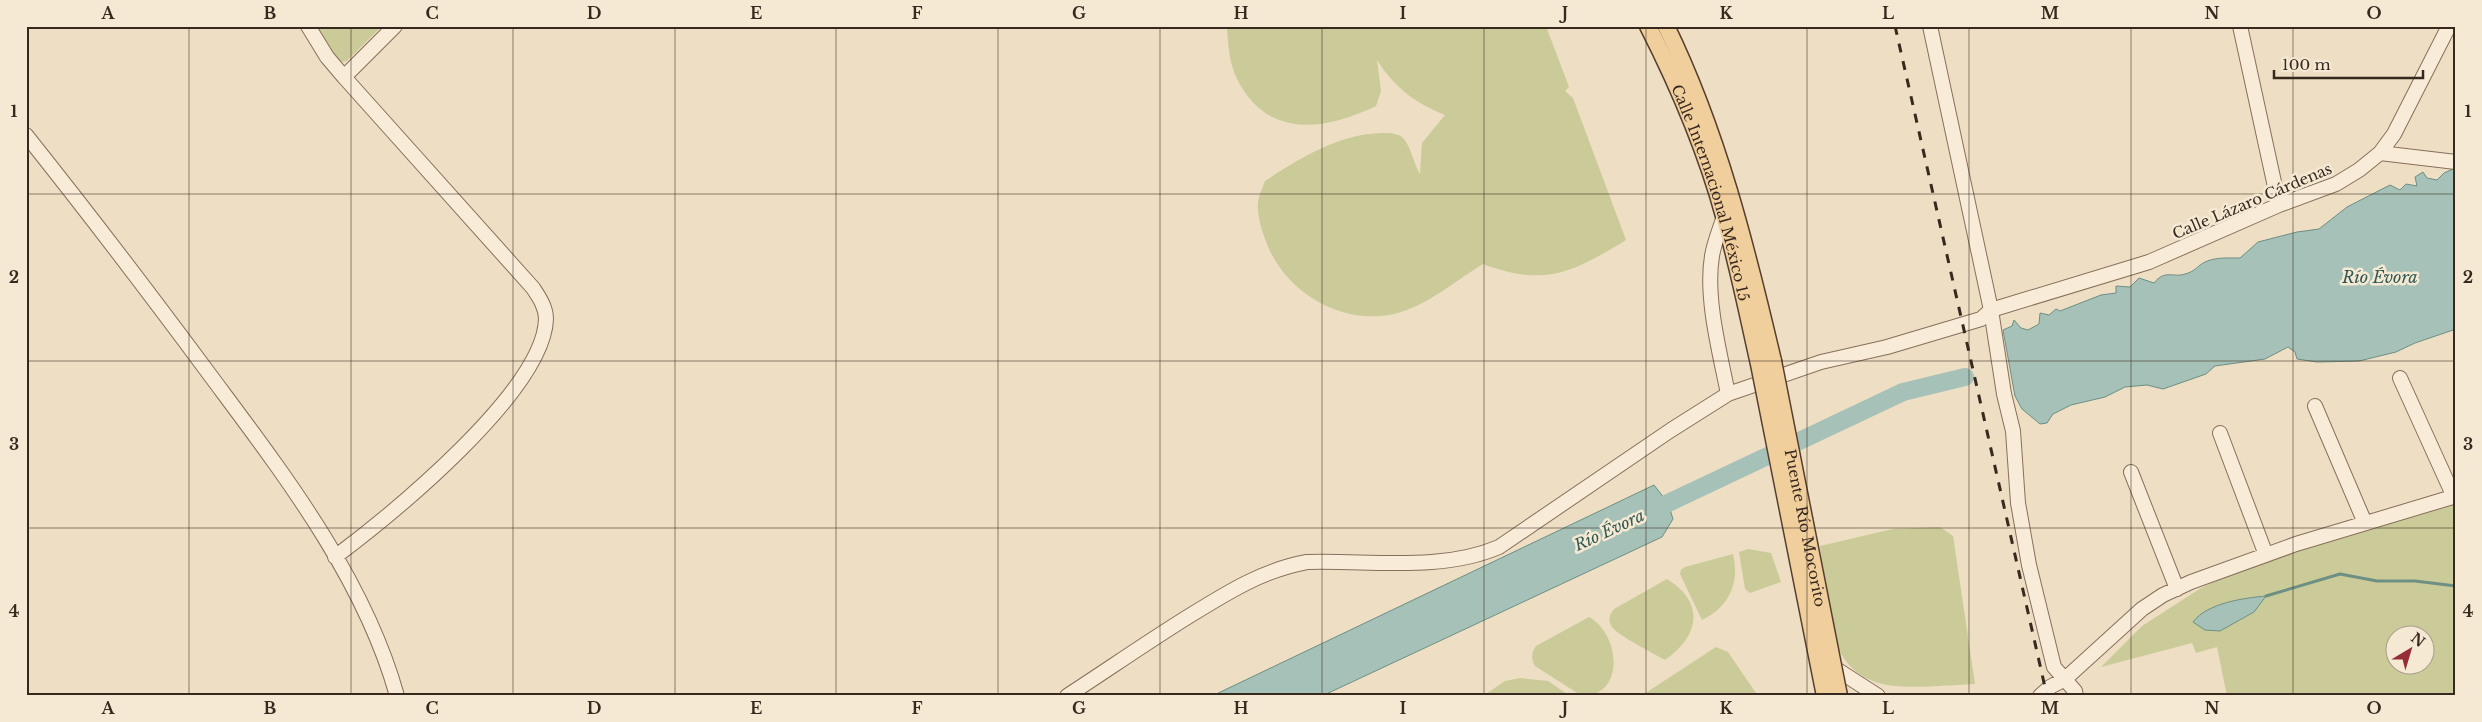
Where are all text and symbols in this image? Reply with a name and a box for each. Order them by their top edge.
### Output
text: A [101,3,116,23]
text: B [264,3,277,23]
text: C [425,3,439,23]
text: D [587,3,601,23]
text: E [750,3,762,23]
text: F [911,3,923,23]
text: G [1072,3,1086,23]
text: H [1233,3,1249,23]
text: I [1400,3,1407,23]
text: J [1559,3,1568,23]
text: K [1719,3,1733,23]
text: L [1882,3,1894,23]
text: M [2041,3,2059,23]
text: N [2204,3,2220,23]
text: O [2366,3,2382,23]
scale bar [2274,48,2423,80]
text: 100 m [2282,55,2331,74]
street label: Calle Internacional México 15 [1668,81,1754,303]
text: 1 [11,101,18,121]
text: 1 [2465,101,2472,121]
street label: Calle Lázaro Cárdenas [2169,159,2335,243]
text: 2 [9,267,19,287]
water label: Río Évora [2341,267,2418,287]
text: 2 [2463,267,2473,287]
text: 3 [9,434,19,454]
text: 3 [2463,434,2473,454]
street label: Puente Río Mocorito [1781,447,1831,608]
water label: Río Évora [1570,505,1647,555]
text: 4 [9,601,19,621]
text: 4 [2463,601,2473,621]
north arrow [2384,624,2434,674]
text: N [2407,629,2429,651]
text: A [101,698,116,718]
text: B [264,698,277,718]
text: C [425,698,439,718]
text: D [587,698,601,718]
text: E [750,698,762,718]
text: F [911,698,923,718]
text: G [1072,698,1086,718]
text: H [1233,698,1249,718]
text: I [1400,698,1407,718]
text: J [1559,698,1568,718]
text: K [1719,698,1733,718]
text: L [1882,698,1894,718]
text: M [2041,698,2059,718]
text: N [2204,698,2220,718]
text: O [2366,698,2382,718]

